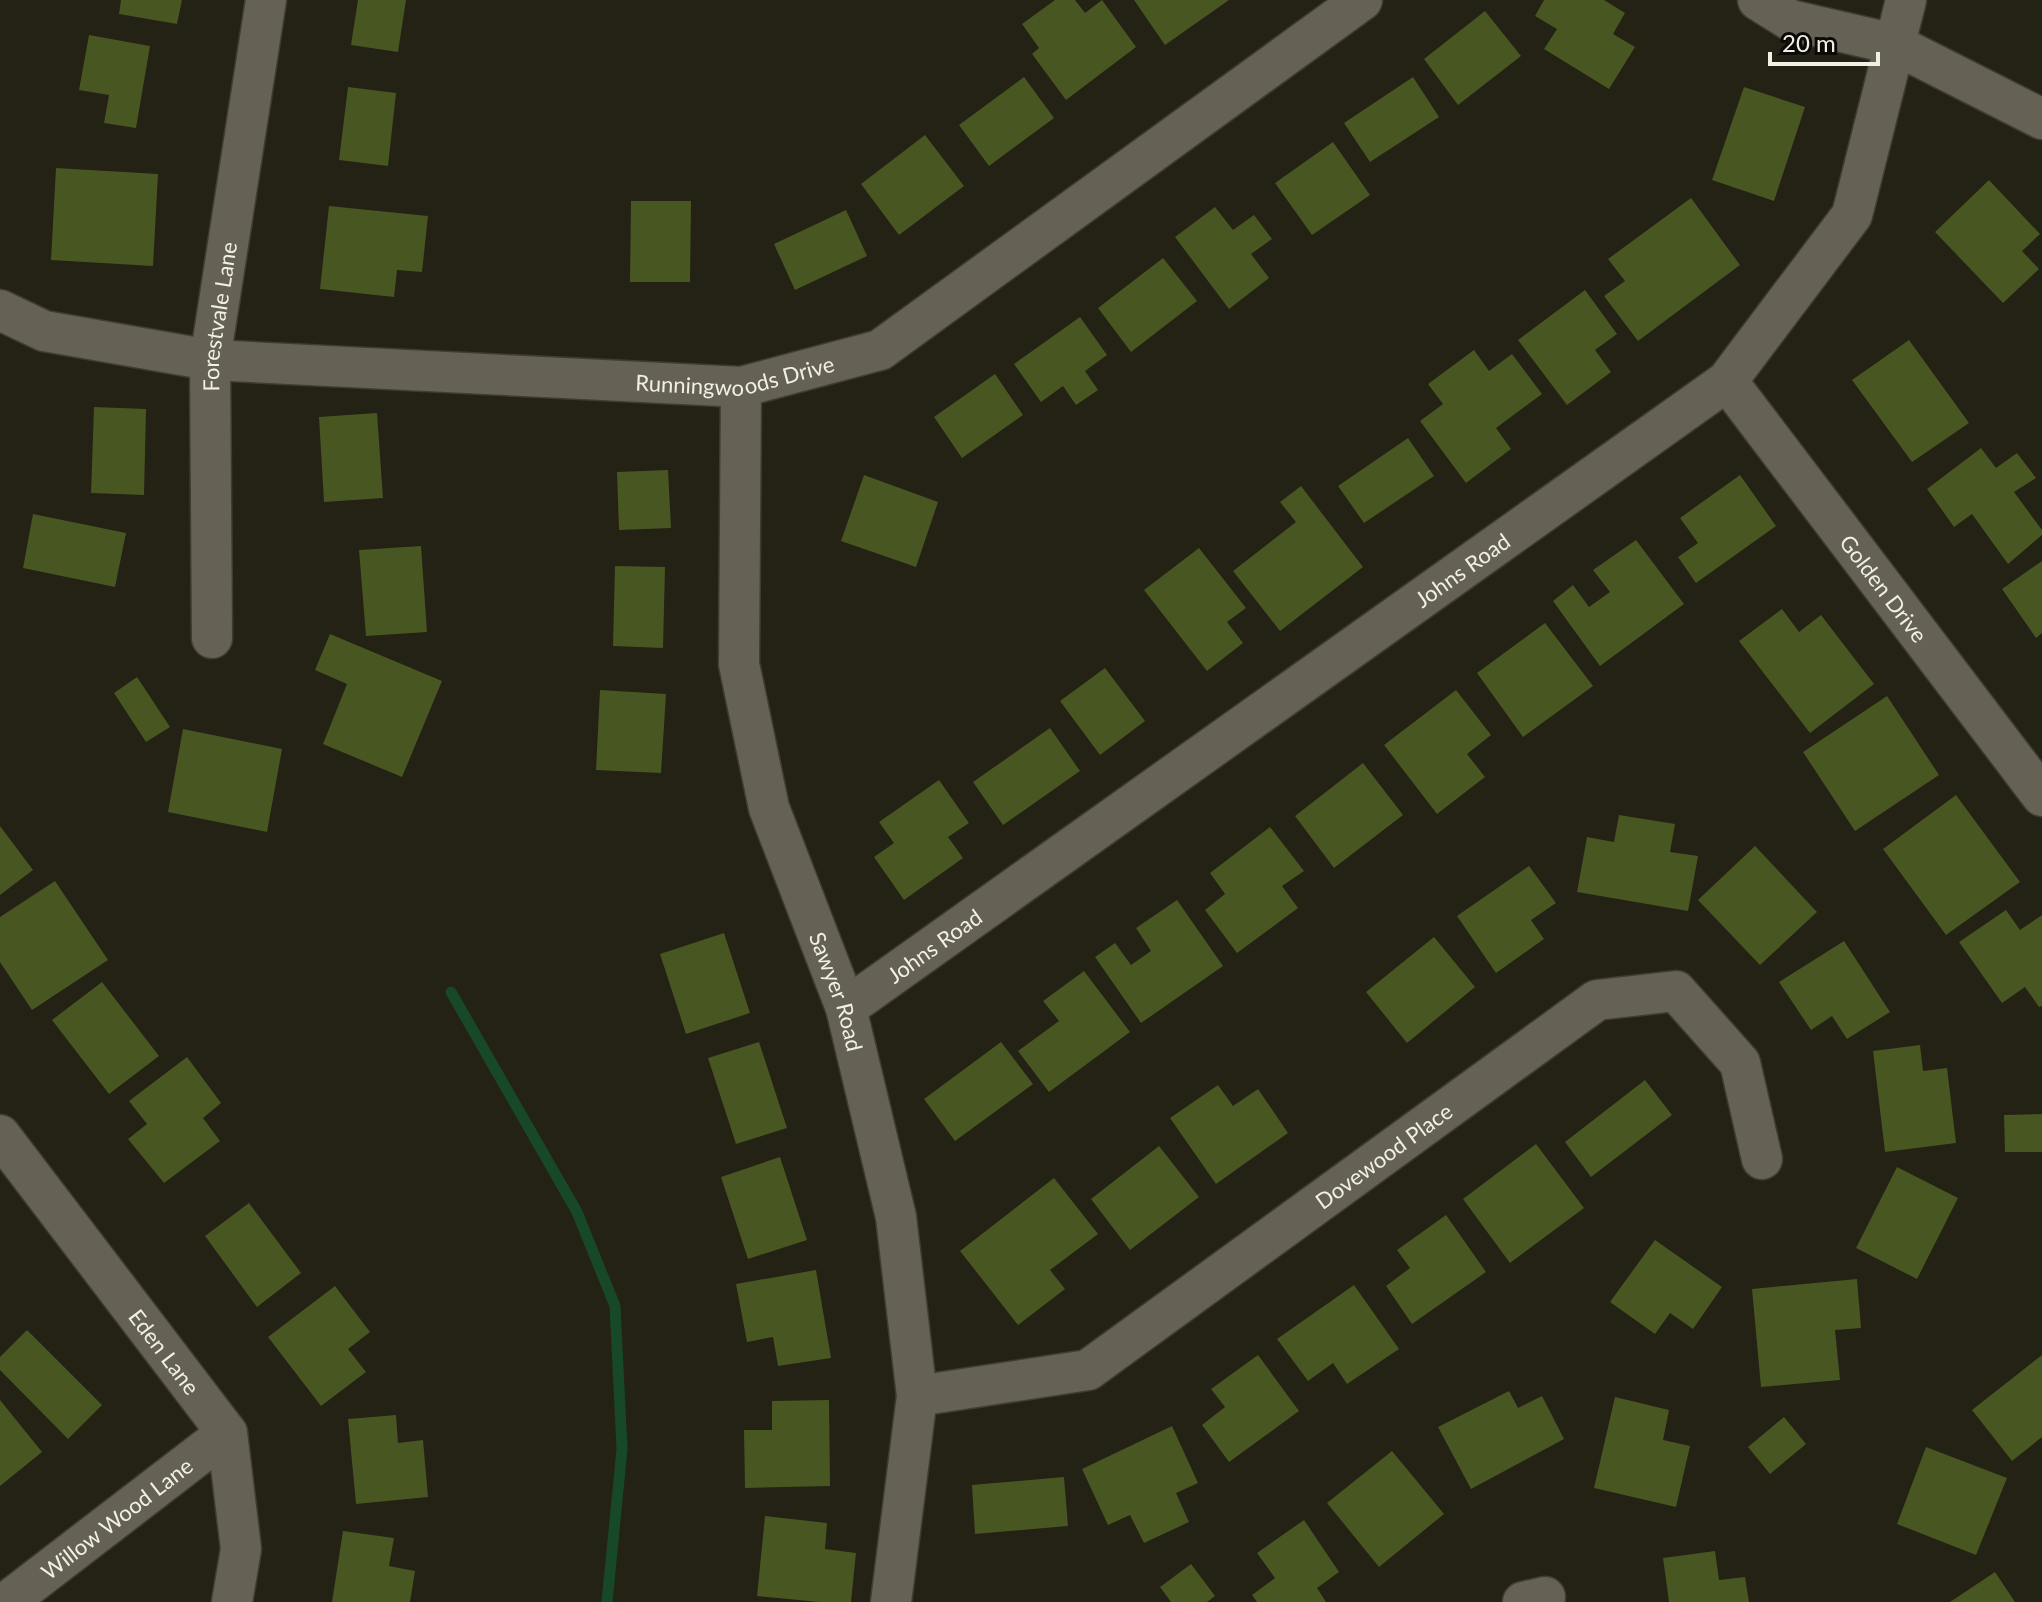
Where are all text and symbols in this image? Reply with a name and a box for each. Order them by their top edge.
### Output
scale bar [1770,16,1878,66]
text: 20 m [1782,28,1836,57]
street label: Forestvale Lane [196,240,242,392]
street label: Runningwoods Drive [635,349,837,401]
street label: Johns Road [1409,527,1515,613]
street label: Golden Drive [1835,529,1934,647]
street label: Johns Road [881,903,987,988]
street label: Sawyer Road [804,928,869,1054]
street label: Dovewood Place [1310,1097,1457,1214]
street label: Eden Lane [124,1303,206,1399]
street label: Willow Wood Lane [35,1451,197,1585]

